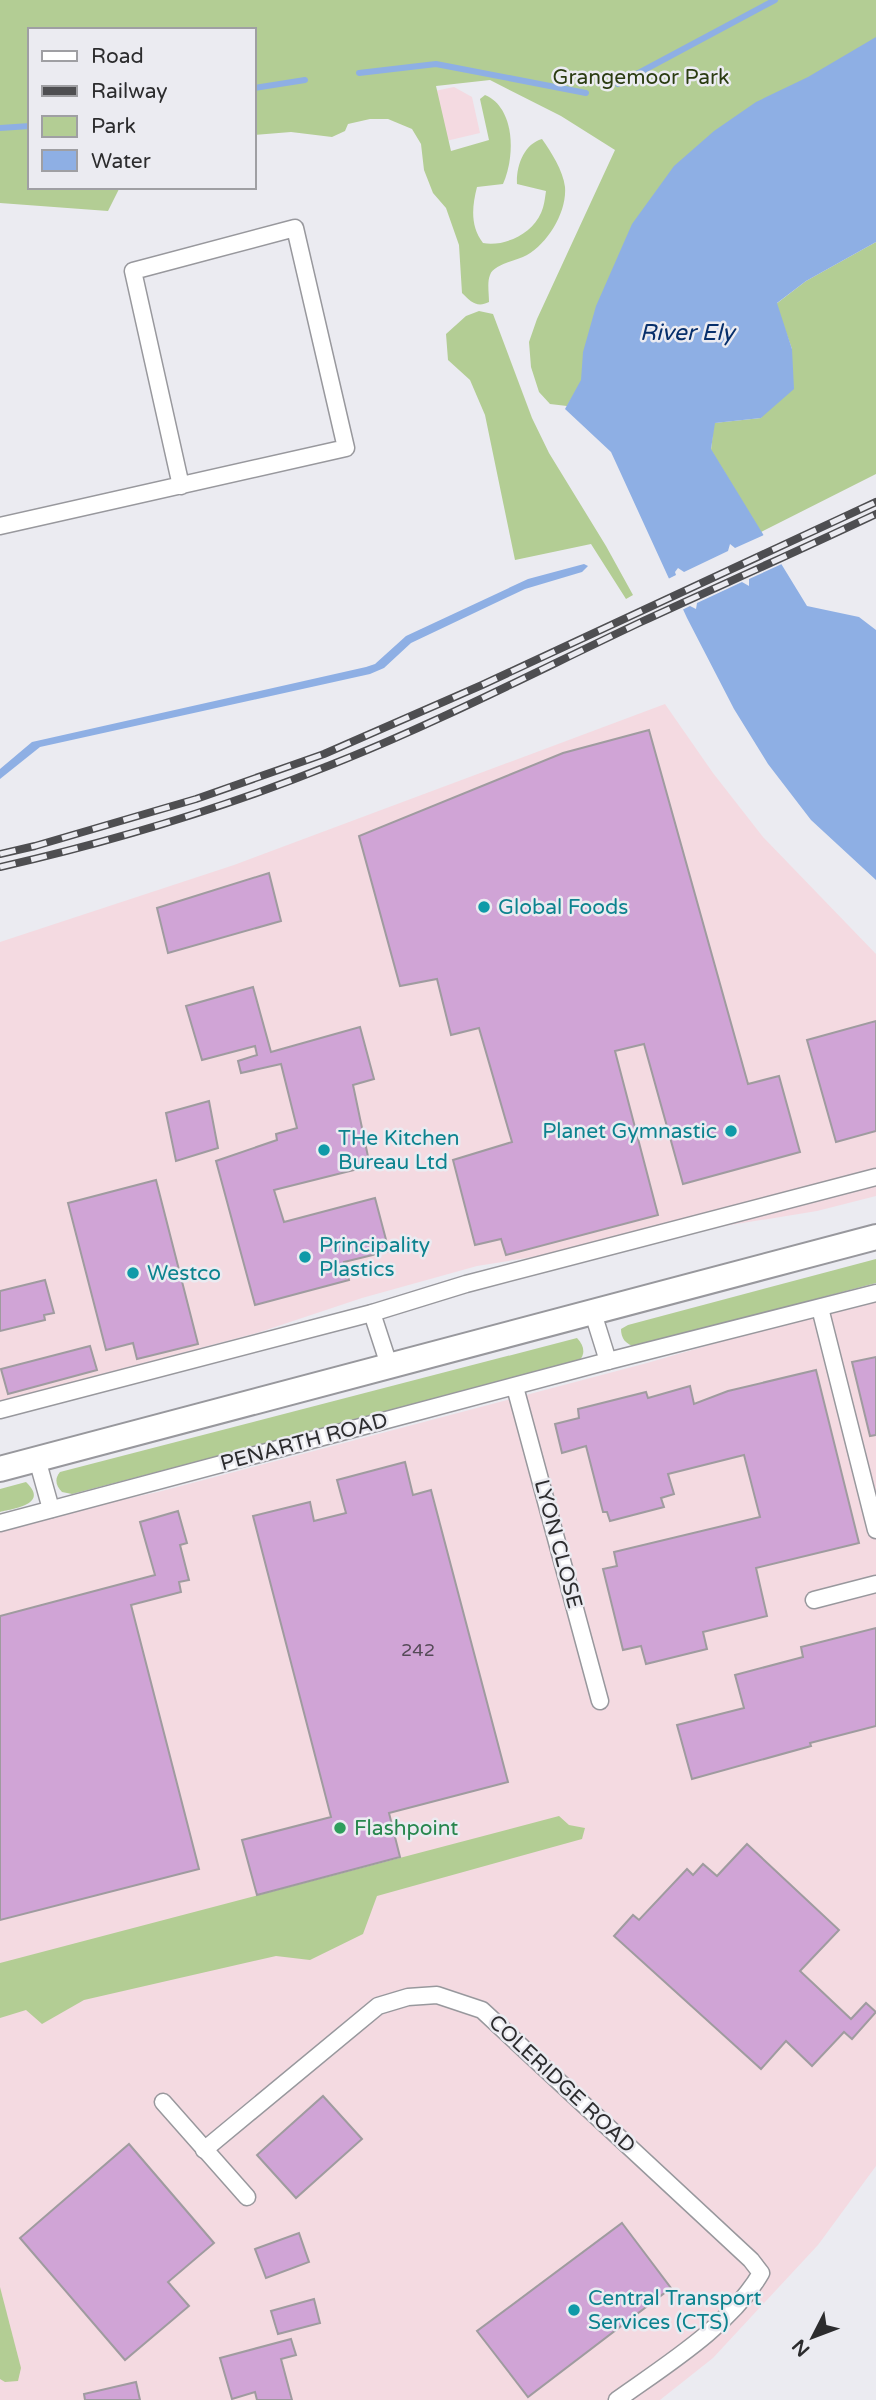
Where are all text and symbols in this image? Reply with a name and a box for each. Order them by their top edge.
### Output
legend [28,28,256,189]
text: Road [91,44,144,69]
park label: Grangemoor Park [553,65,729,90]
text: Railway [91,79,168,104]
text: Park [91,114,136,139]
text: Water [91,149,151,174]
water label: River Ely [640,319,737,347]
place label: Global Foods [498,895,628,920]
marker: Global Foods [476,899,492,915]
place label: Planet Gymnastic [542,1119,717,1144]
marker: Planet Gymnastic [723,1123,739,1139]
place label: THe Kitchen Bureau Ltd [338,1126,460,1175]
marker: THe Kitchen Bureau Ltd [316,1142,332,1158]
place label: Principality Plastics [319,1233,430,1282]
marker: Principality Plastics [297,1249,313,1265]
place label: Westco [147,1261,221,1286]
marker: Westco [125,1265,141,1281]
street label: PENARTH ROAD [218,1408,390,1476]
street label: LYON CLOSE [529,1477,587,1611]
house number: 242 [401,1639,435,1661]
place label: Flashpoint [354,1816,458,1841]
marker: Flashpoint [332,1820,348,1836]
street label: COLERIDGE ROAD [484,2010,640,2158]
place label: Central Transport Services (CTS) [588,2286,762,2335]
marker: Central Transport Services (CTS) [566,2302,582,2318]
north arrow [778,2302,848,2372]
text: N [788,2335,814,2361]

